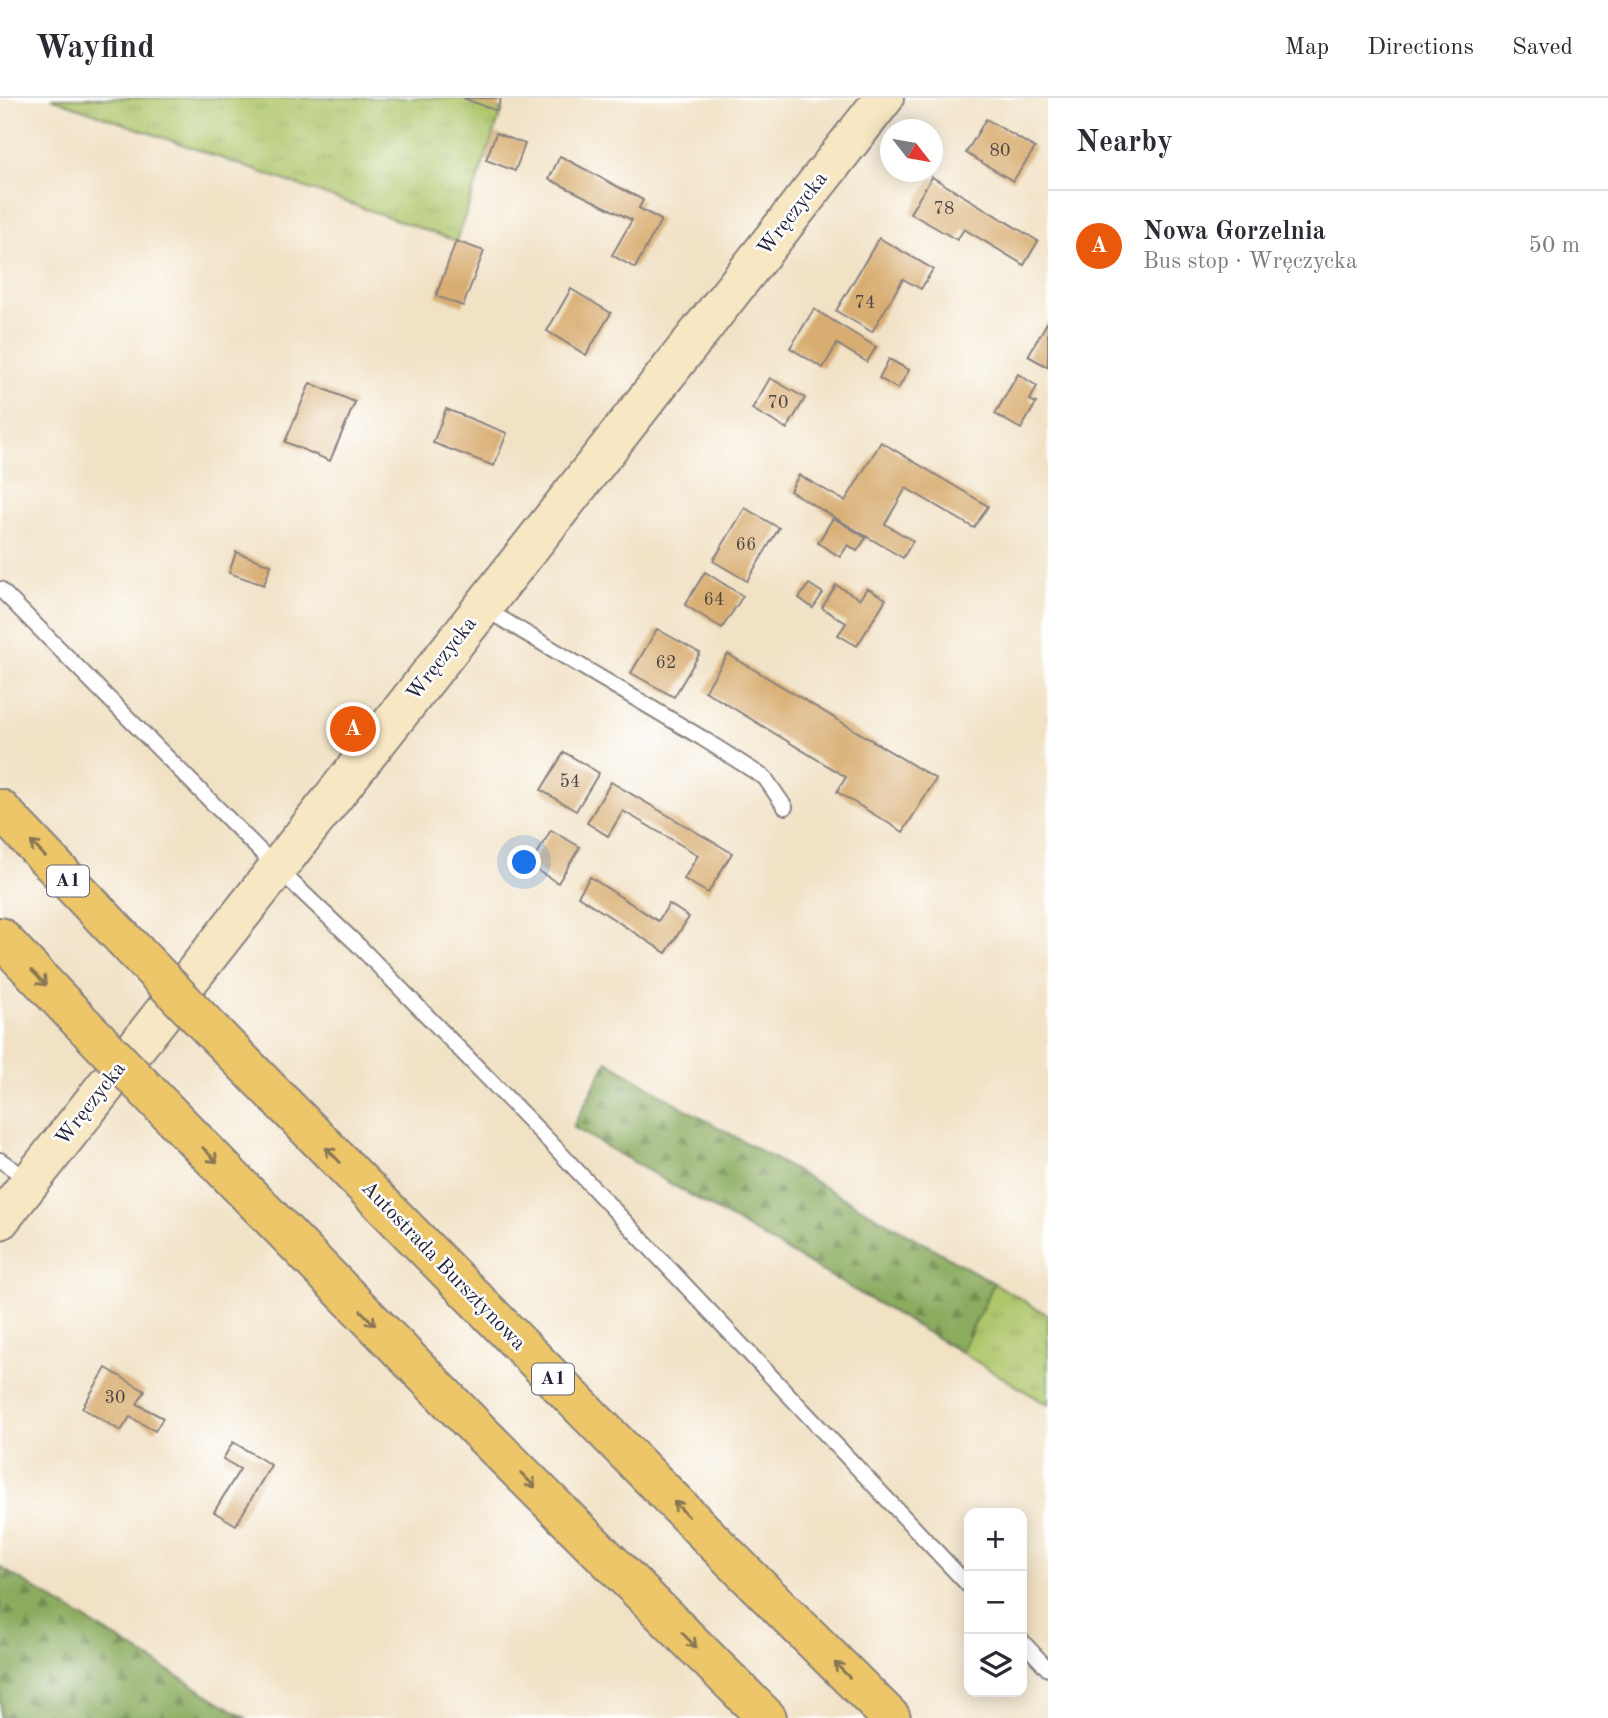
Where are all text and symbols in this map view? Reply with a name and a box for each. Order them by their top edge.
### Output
text: Wayfind [35,32,155,65]
text: Map [1285,36,1329,60]
text: Directions [1367,36,1474,60]
text: Saved [1512,36,1573,60]
north arrow [880,119,943,182]
text: Nearby [1076,128,1173,158]
house number: 80 [990,142,1010,160]
street label: Wręczycka [754,168,832,260]
house number: 78 [934,200,954,218]
text: Nowa Gorzelnia [1143,219,1326,245]
text: A [1090,234,1108,257]
text: 50 m [1529,234,1580,257]
text: Bus stop · Wręczycka [1143,250,1357,273]
house number: 74 [855,294,875,312]
house number: 70 [768,394,788,412]
house number: 66 [736,536,756,554]
house number: 64 [704,591,724,609]
street label: Wręczycka [403,613,481,705]
house number: 62 [656,654,676,672]
pin: A [330,703,376,755]
house number: 54 [560,773,580,791]
one-way arrow [30,841,47,858]
your location [507,845,541,879]
road number: A1 [47,866,89,896]
one-way arrow [31,969,48,986]
street label: Wręczycka [52,1058,130,1150]
one-way arrow [201,1146,218,1163]
one-way arrow [325,1146,342,1163]
street label: Autostrada Bursztynowa [357,1177,529,1355]
one-way arrow [360,1309,377,1326]
road number: A1 [532,1364,574,1394]
house number: 30 [105,1389,125,1407]
one-way arrow [519,1471,536,1488]
one-way arrow [673,1501,690,1518]
map controls [964,1508,1027,1697]
button: + [964,1508,1027,1571]
button: − [964,1571,1027,1634]
one-way arrow [680,1632,697,1649]
button: layers [964,1634,1027,1697]
one-way arrow [834,1662,851,1679]

